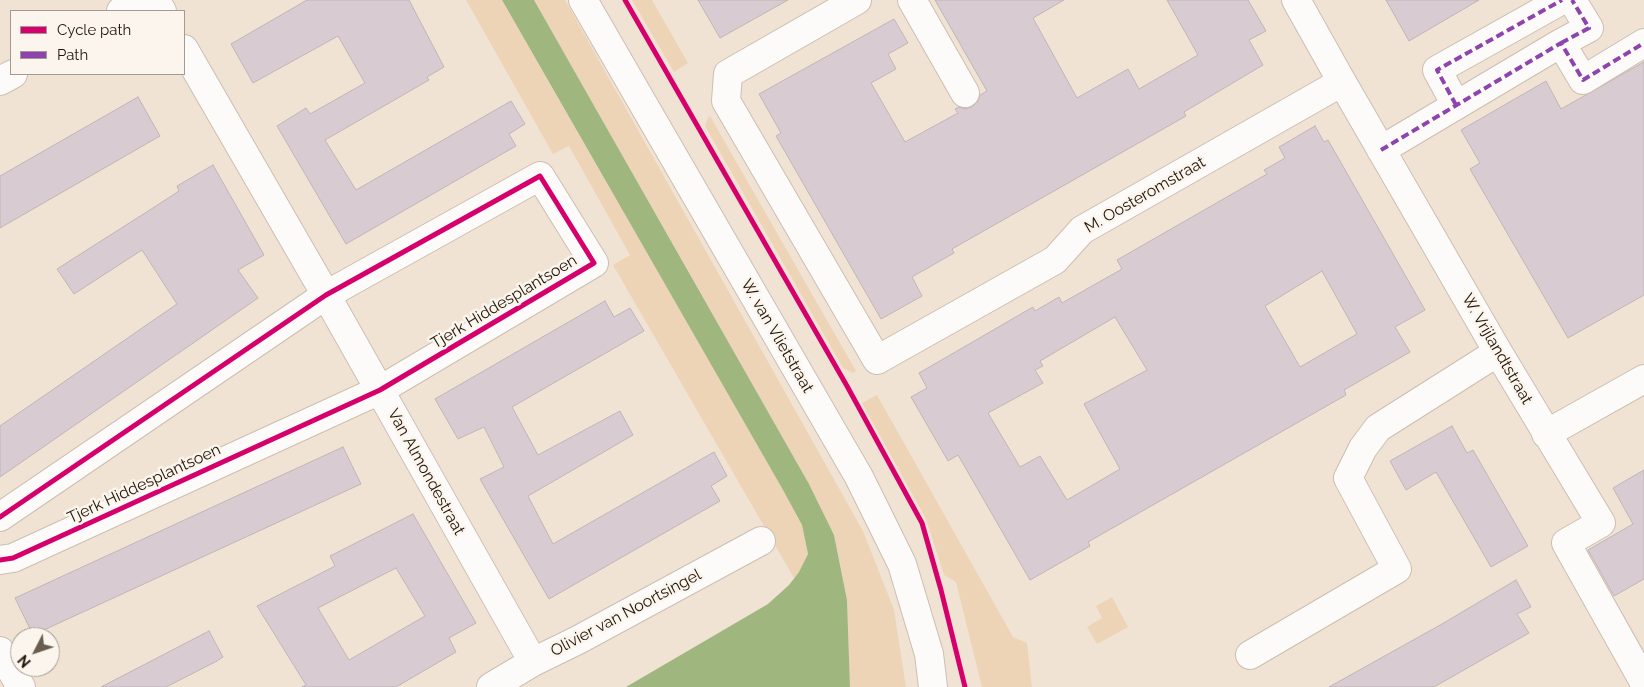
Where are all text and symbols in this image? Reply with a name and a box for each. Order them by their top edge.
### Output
legend [10,10,185,75]
text: Cycle path [57,21,131,39]
text: Path [57,46,88,64]
street label: M. Oosteromstraat [1081,153,1209,237]
street label: Tjerk Hiddesplantsoen [428,251,580,353]
street label: W. van Vlietstraat [737,276,817,396]
street label: W. Vrijlandtstraat [1458,290,1536,408]
street label: Van Almondestraat [383,405,469,539]
street label: Tjerk Hiddesplantsoen [64,440,224,528]
street label: Olivier van Noortsingel [547,565,705,661]
north arrow [10,627,60,677]
text: N [15,652,34,670]

